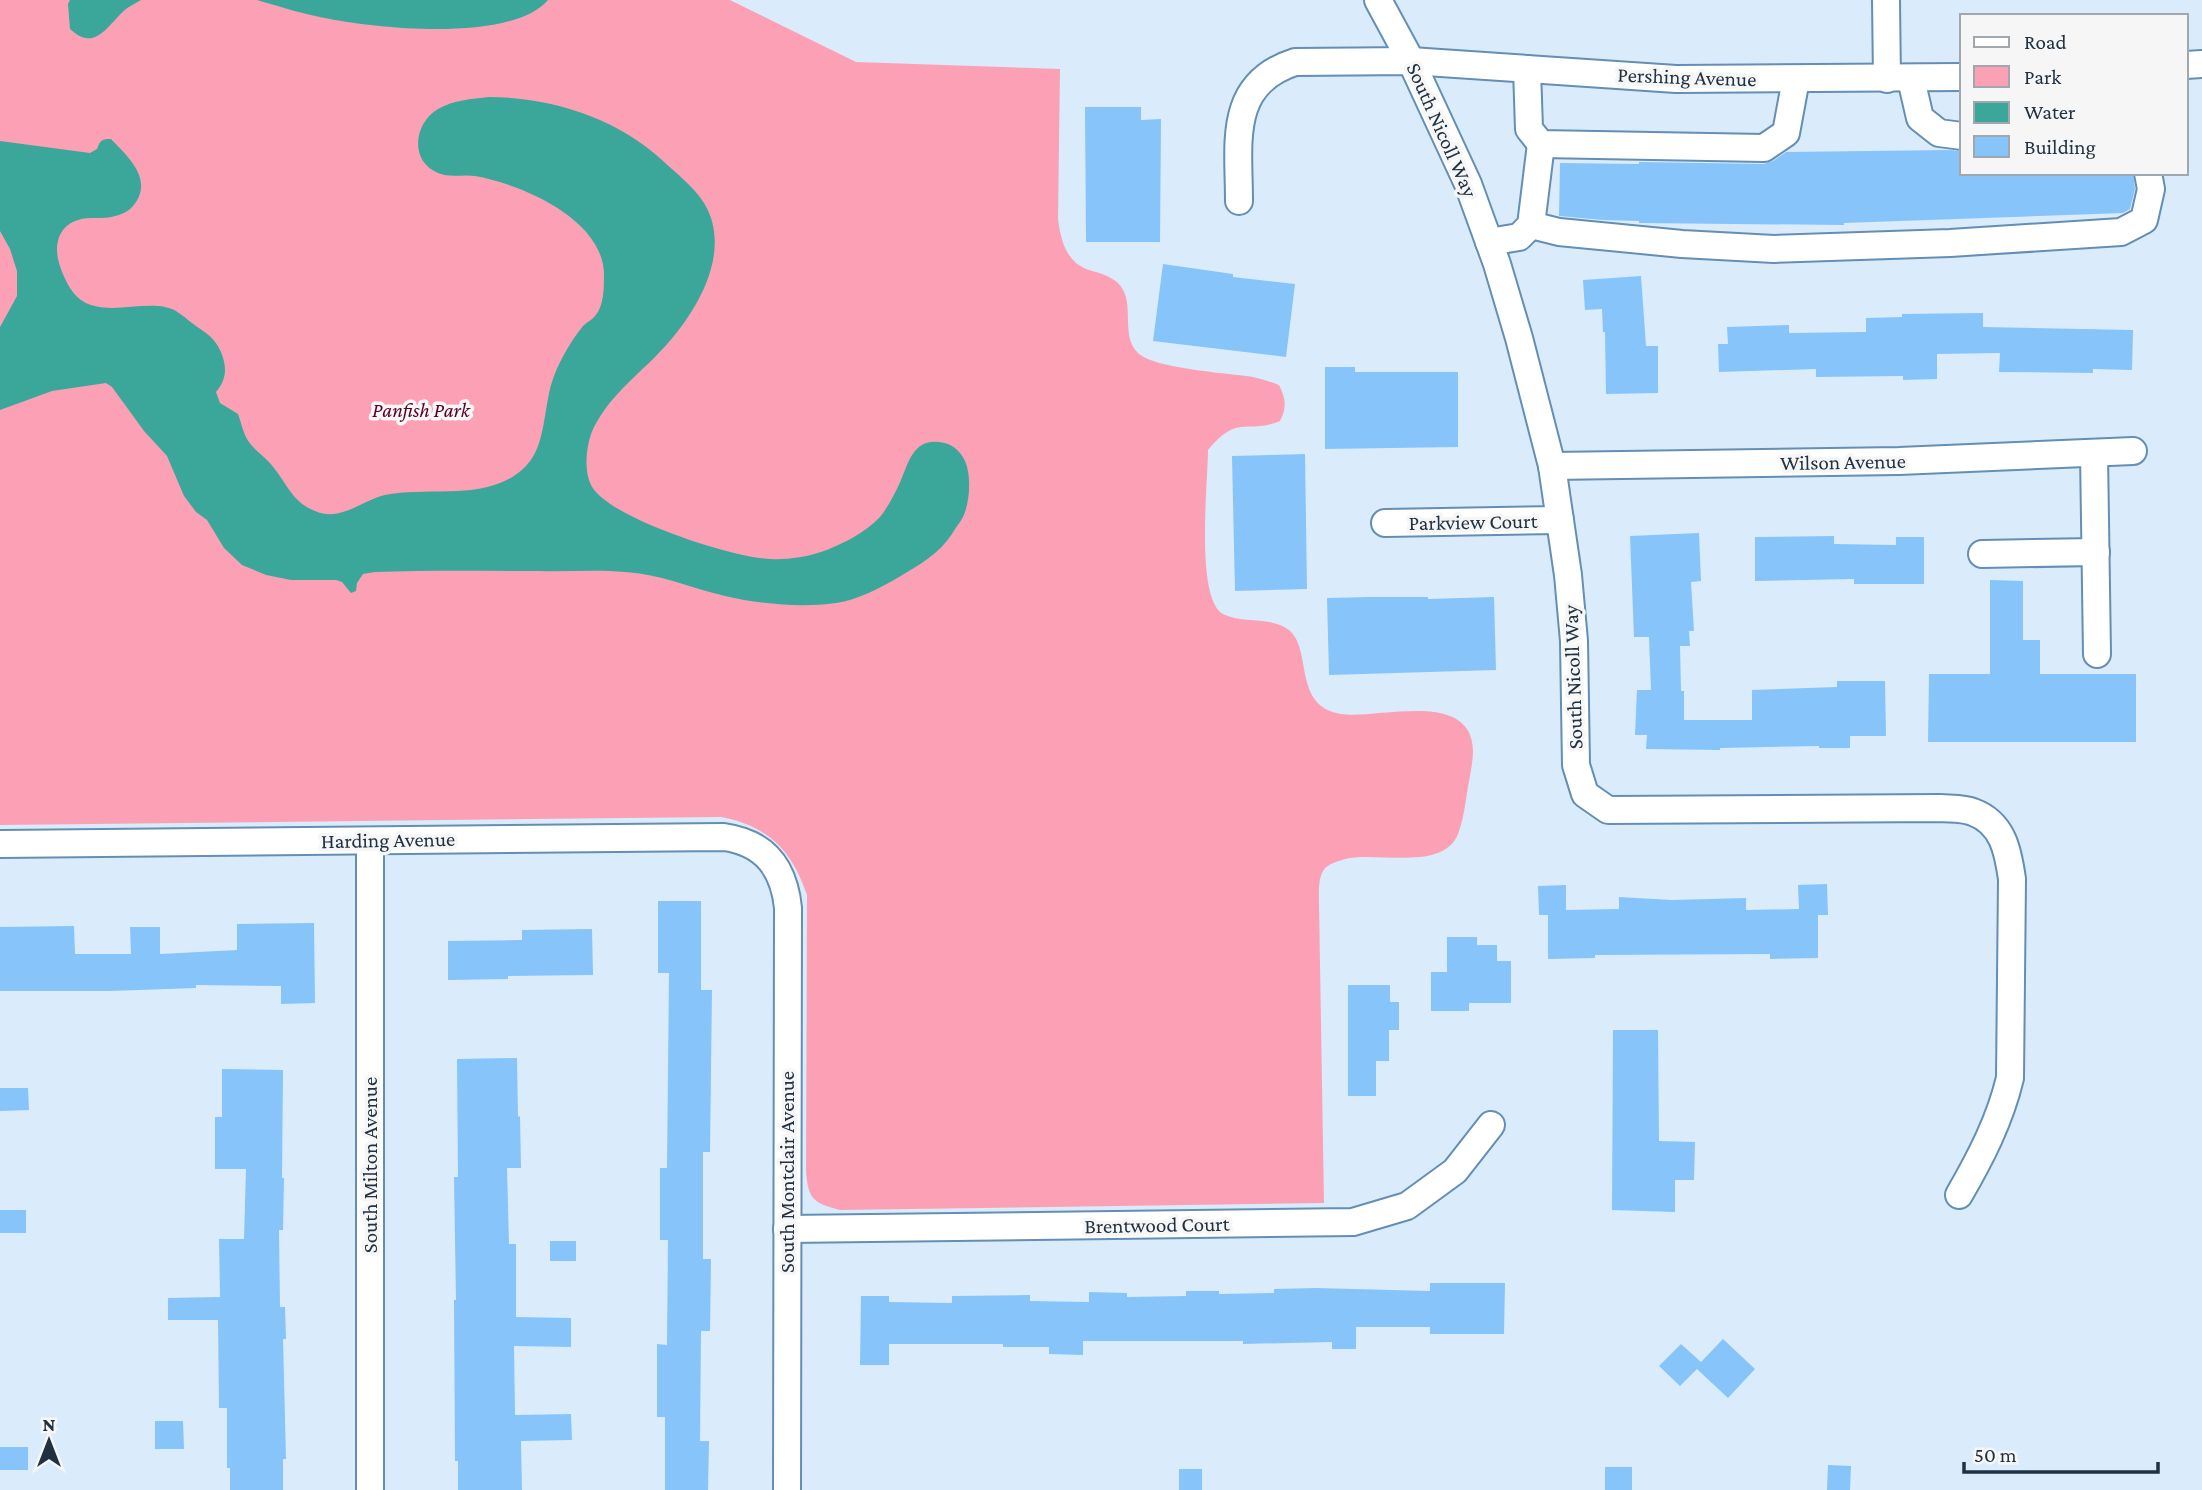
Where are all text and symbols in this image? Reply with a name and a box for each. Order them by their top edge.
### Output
legend [1960,14,2188,175]
text: Road [2024,30,2067,54]
street label: South Nicoll Way [1402,59,1482,201]
street label: Pershing Avenue [1617,63,1757,91]
text: Park [2024,65,2061,89]
text: Water [2024,100,2076,124]
text: Building [2024,135,2096,159]
park label: Panfish Park [372,398,471,422]
street label: Wilson Avenue [1780,449,1906,475]
street label: Parkview Court [1408,509,1539,535]
street label: South Nicoll Way [1558,604,1588,750]
street label: Harding Avenue [321,827,455,853]
street label: South Montclair Avenue [775,1071,799,1273]
street label: South Milton Avenue [358,1077,382,1253]
street label: Brentwood Court [1084,1212,1231,1238]
north arrow [14,1406,84,1476]
text: N [43,1414,56,1435]
scale bar [1964,1430,2158,1474]
text: 50 m [1974,1443,2017,1467]

